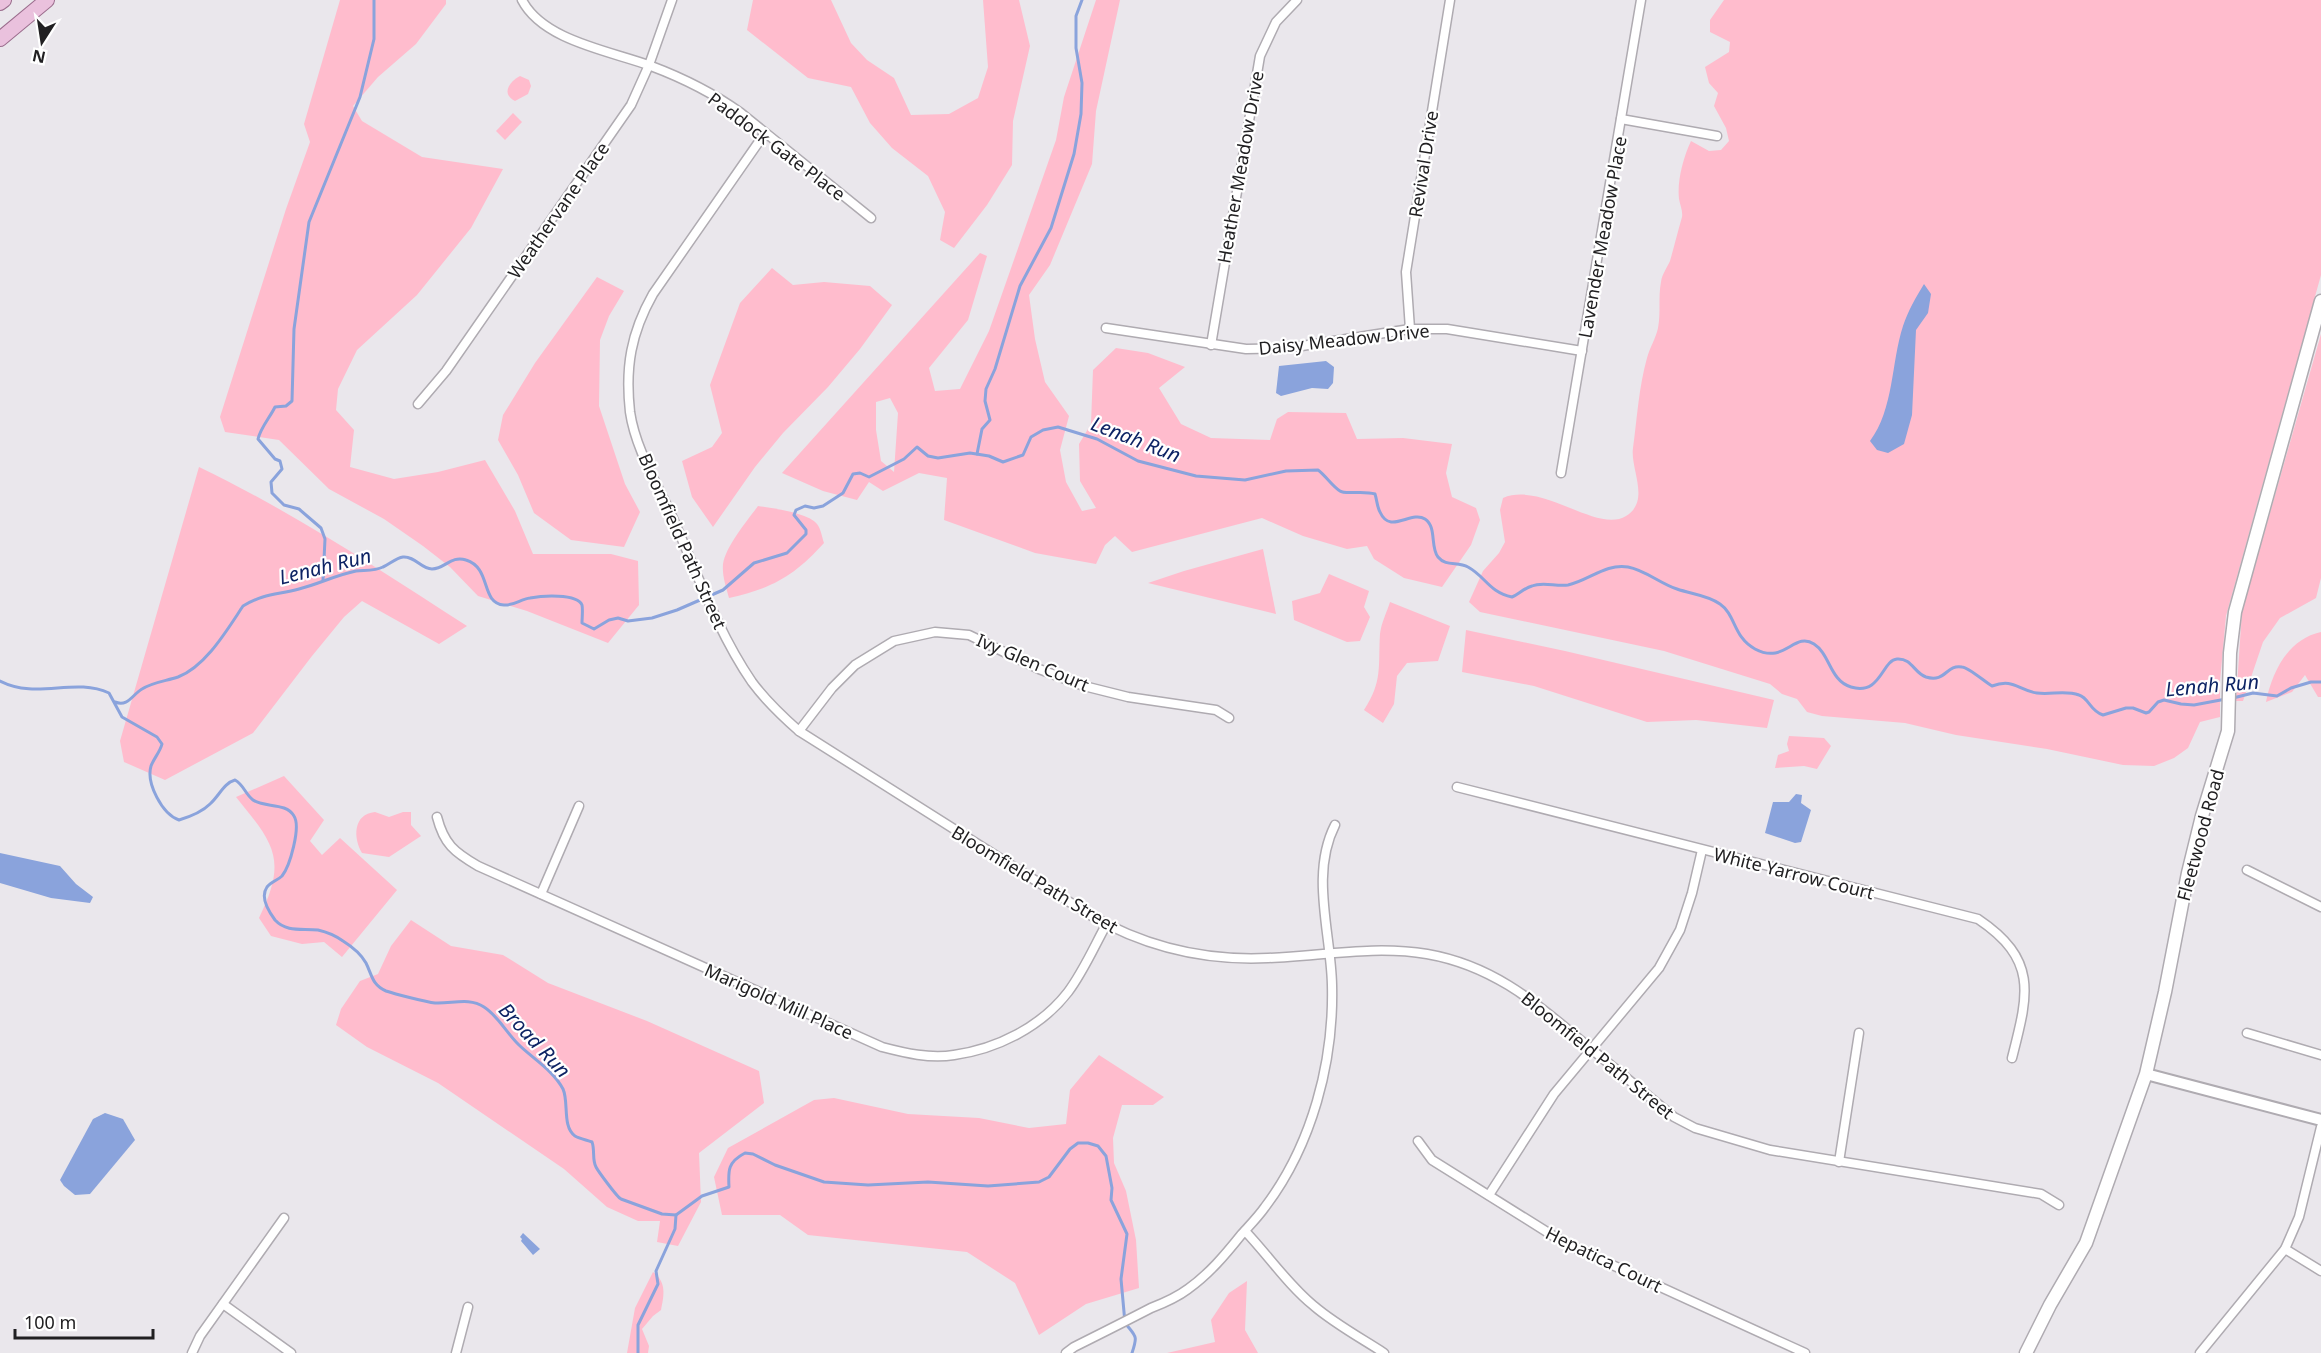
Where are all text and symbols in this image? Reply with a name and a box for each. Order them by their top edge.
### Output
north arrow [12,12,72,72]
text: N [30,45,48,69]
street label: Heather Meadow Drive [1211,69,1269,265]
street label: Paddock Gate Place [704,86,850,206]
street label: Revival Drive [1403,109,1443,219]
street label: Lavender Meadow Place [1572,134,1632,340]
street label: Weathervane Place [502,137,614,283]
street label: Daisy Meadow Drive [1257,318,1431,360]
water label: Lenah Run [1087,410,1185,468]
street label: Bloomfield Path Street [633,449,733,633]
water label: Lenah Run [276,542,374,590]
street label: Ivy Glen Court [973,627,1093,697]
water label: Lenah Run [2164,667,2260,703]
street label: Fleetwood Road [2171,766,2229,904]
street label: Bloomfield Path Street [947,820,1123,938]
street label: White Yarrow Court [1711,841,1877,905]
street label: Marigold Mill Place [701,957,857,1045]
street label: Bloomfield Path Street [1517,986,1680,1124]
water label: Broad Run [493,997,577,1083]
street label: Hepatica Court [1542,1220,1667,1298]
scale bar [15,1302,153,1340]
text: 100 m [24,1310,76,1334]

